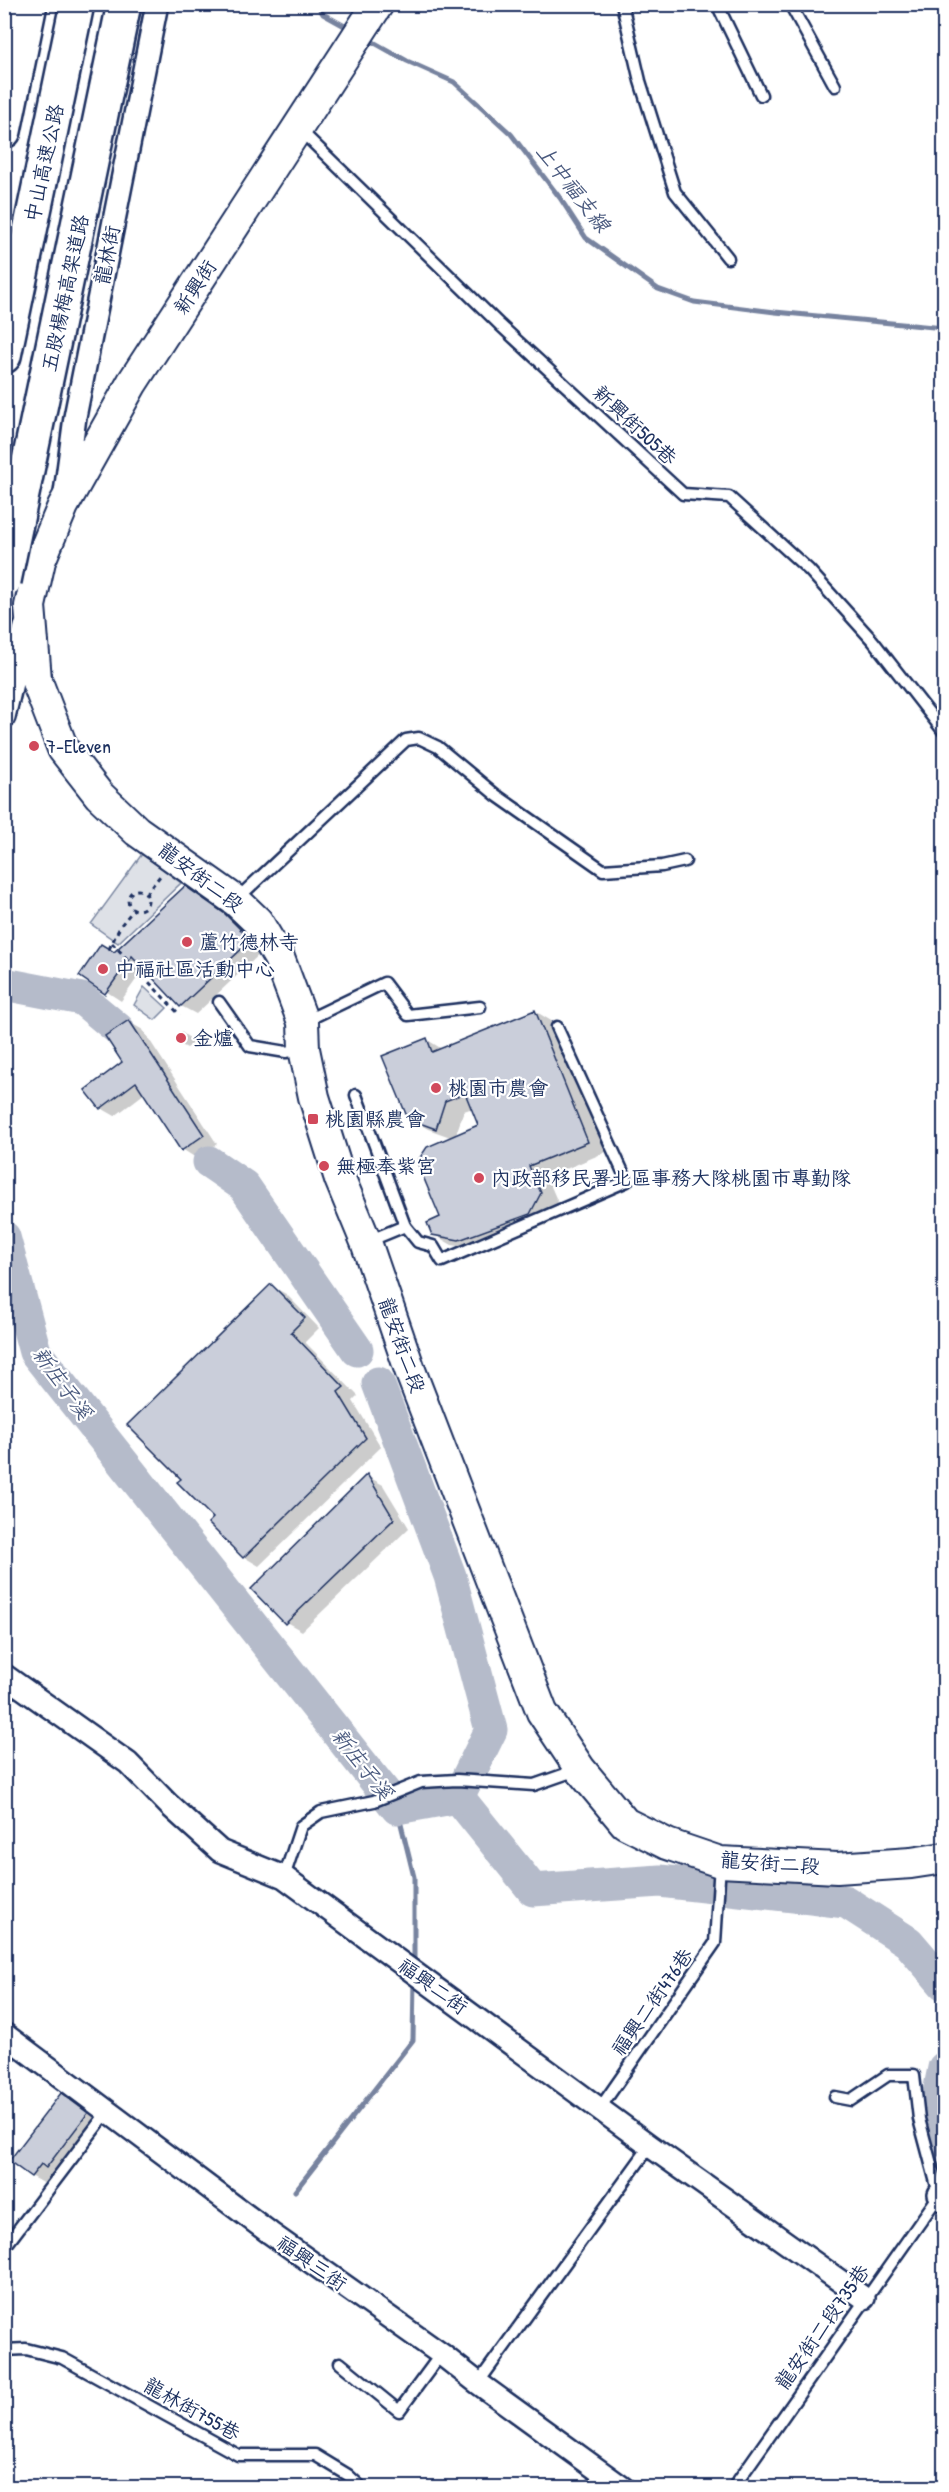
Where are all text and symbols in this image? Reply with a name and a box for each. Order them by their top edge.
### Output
street label: 中山高速公路 [18,100,69,224]
water label: 上中福支線 [530,137,618,239]
street label: 五股楊梅高架道路 [35,211,95,374]
street label: 龍林街 [88,223,125,287]
street label: 新興街 [167,254,222,319]
street label: 新興街505巷 [587,379,684,471]
place label: 7-Eleven [46,732,111,759]
marker: 7-Eleven [27,739,41,753]
street label: 龍安街二段 [153,836,249,917]
place label: 蘆竹德林寺 [199,928,299,955]
marker: 蘆竹德林寺 [180,935,194,949]
place label: 中福社區活動中心 [115,955,275,982]
marker: 中福社區活動中心 [96,962,110,976]
place label: 金爐 [193,1024,233,1051]
marker: 金爐 [174,1031,188,1045]
place label: 桃園市農會 [448,1074,549,1101]
marker: 桃園市農會 [429,1081,443,1095]
place label: 桃園縣農會 [325,1105,426,1132]
marker: 桃園縣農會 [306,1112,320,1126]
place label: 無極奉紫宮 [336,1152,436,1179]
marker: 無極奉紫宮 [317,1159,331,1173]
place label: 內政部移民署北區事務大隊桃園市專勤隊 [491,1164,851,1191]
marker: 內政部移民署北區事務大隊桃園市專勤隊 [472,1171,486,1185]
street label: 龍安街二段 [373,1293,432,1396]
water label: 新庄子溪 [26,1340,99,1426]
water label: 新庄子溪 [325,1722,400,1807]
street label: 龍安街二段 [719,1846,821,1879]
street label: 福興二街476巷 [605,1942,699,2061]
street label: 福興二街 [393,1951,474,2020]
street label: 福興三街 [272,2229,353,2297]
street label: 龍安街二段735巷 [768,2258,875,2395]
street label: 龍林街755巷 [139,2371,246,2447]

